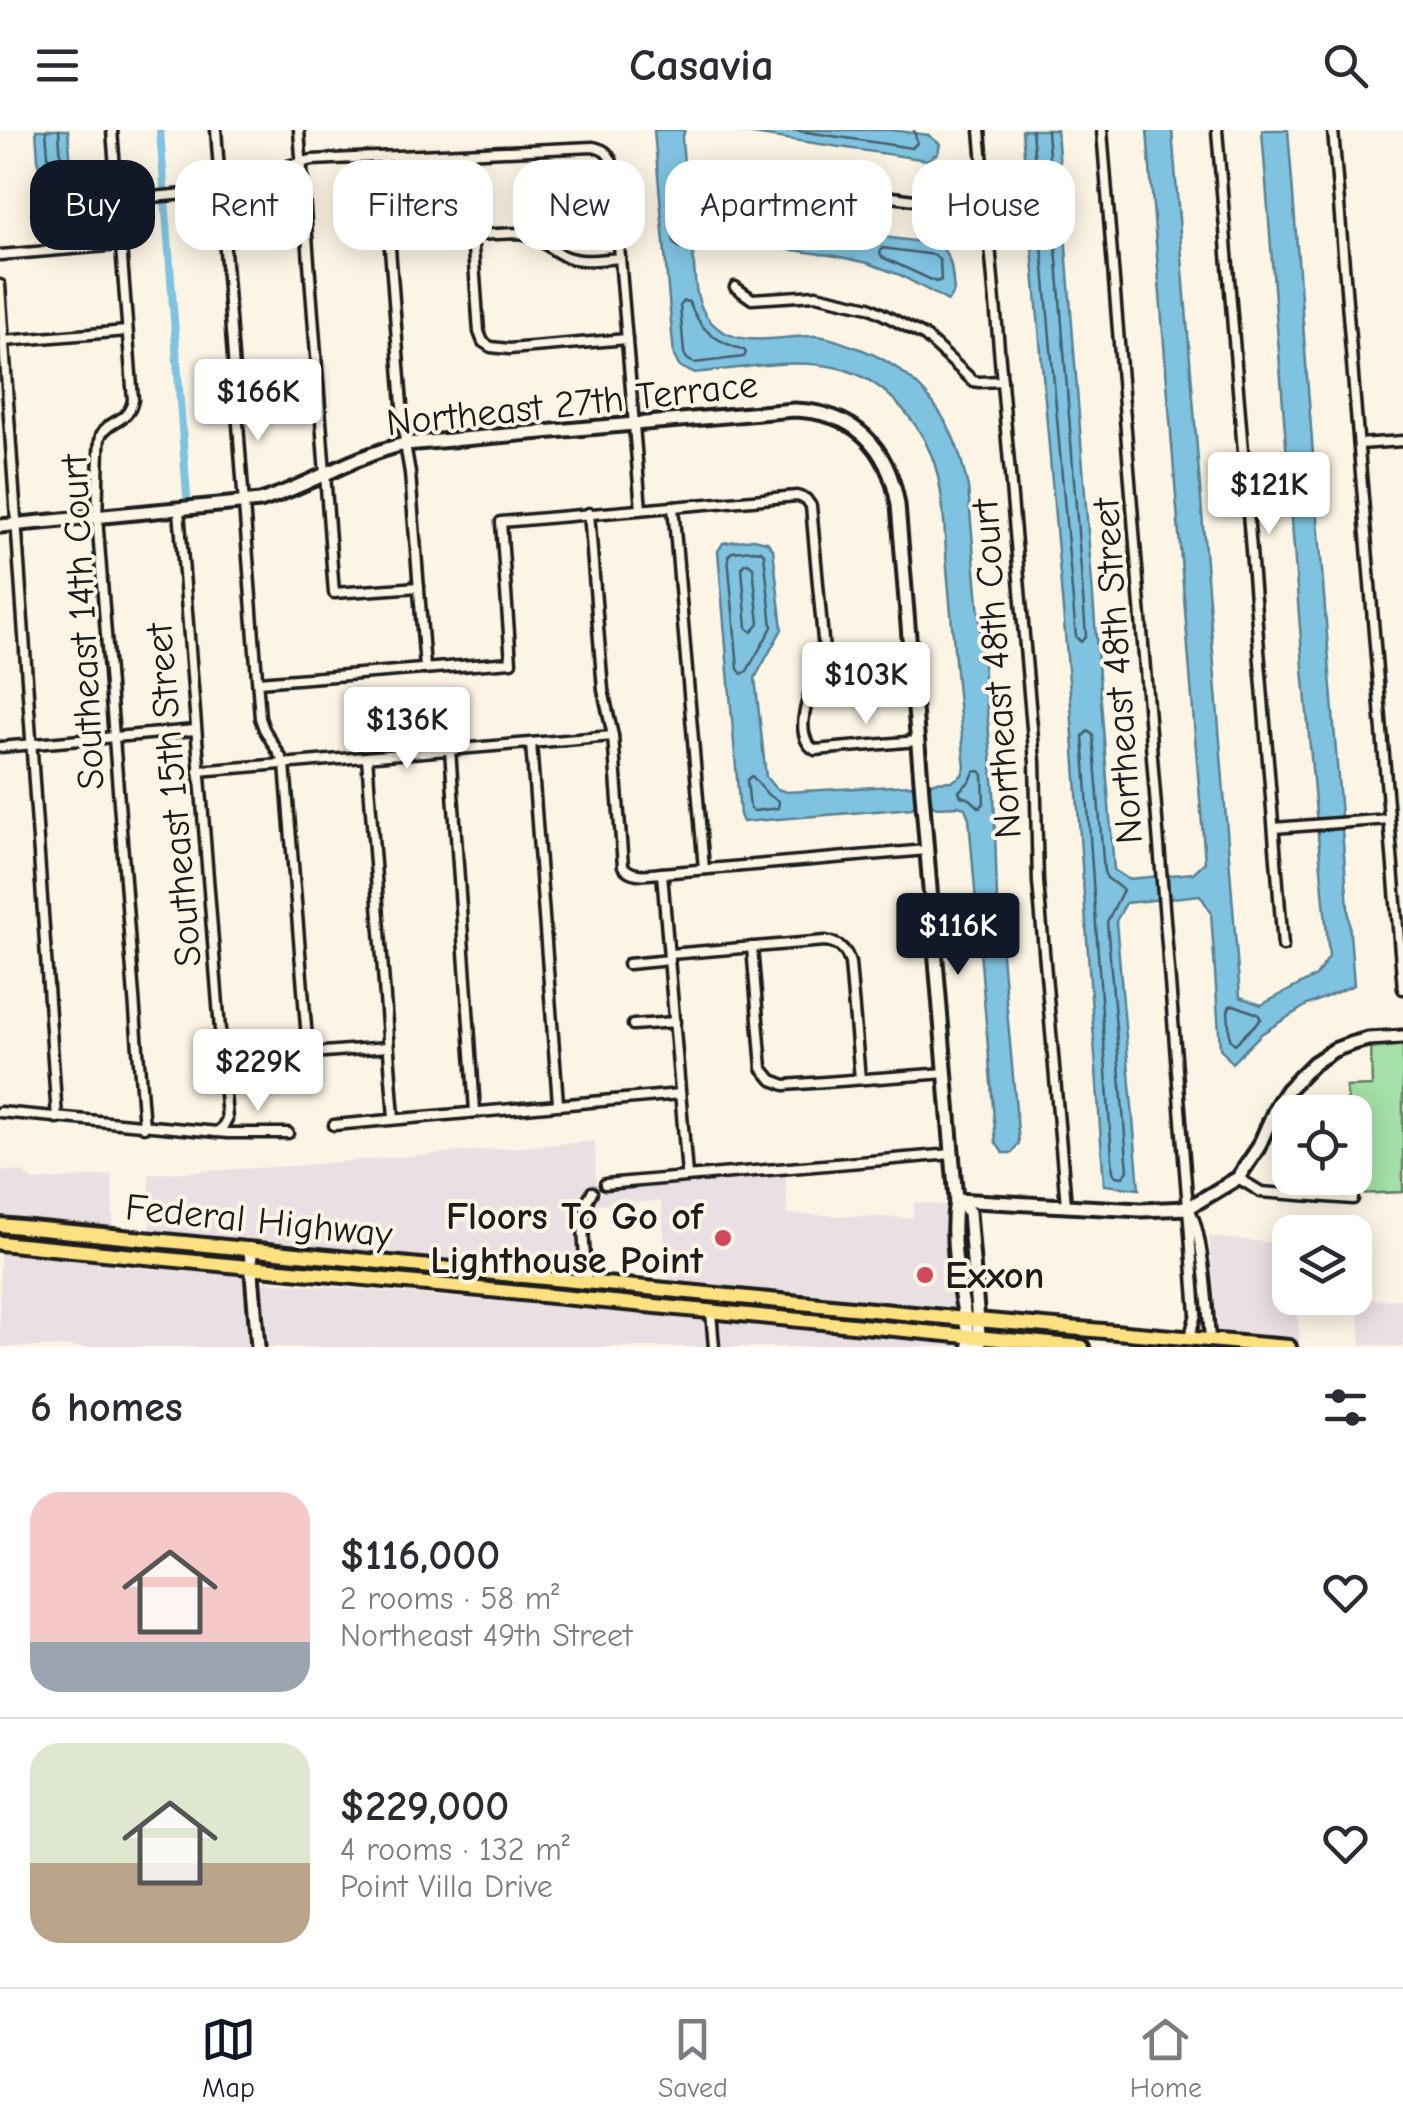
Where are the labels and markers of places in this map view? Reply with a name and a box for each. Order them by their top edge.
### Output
pin: $166K [188,359,328,444]
pin: $121K [1199,452,1339,537]
pin: $103K [796,642,936,727]
pin: $136K [337,687,477,772]
pin: $116K [888,893,1028,978]
pin: $229K [188,1029,328,1114]
place label: Floors To Go of Lighthouse Point [430,1195,705,1283]
marker: Floors To Go of Lighthouse Point [712,1227,734,1249]
place label: Exxon [945,1254,1044,1298]
marker: Exxon [914,1264,936,1286]

